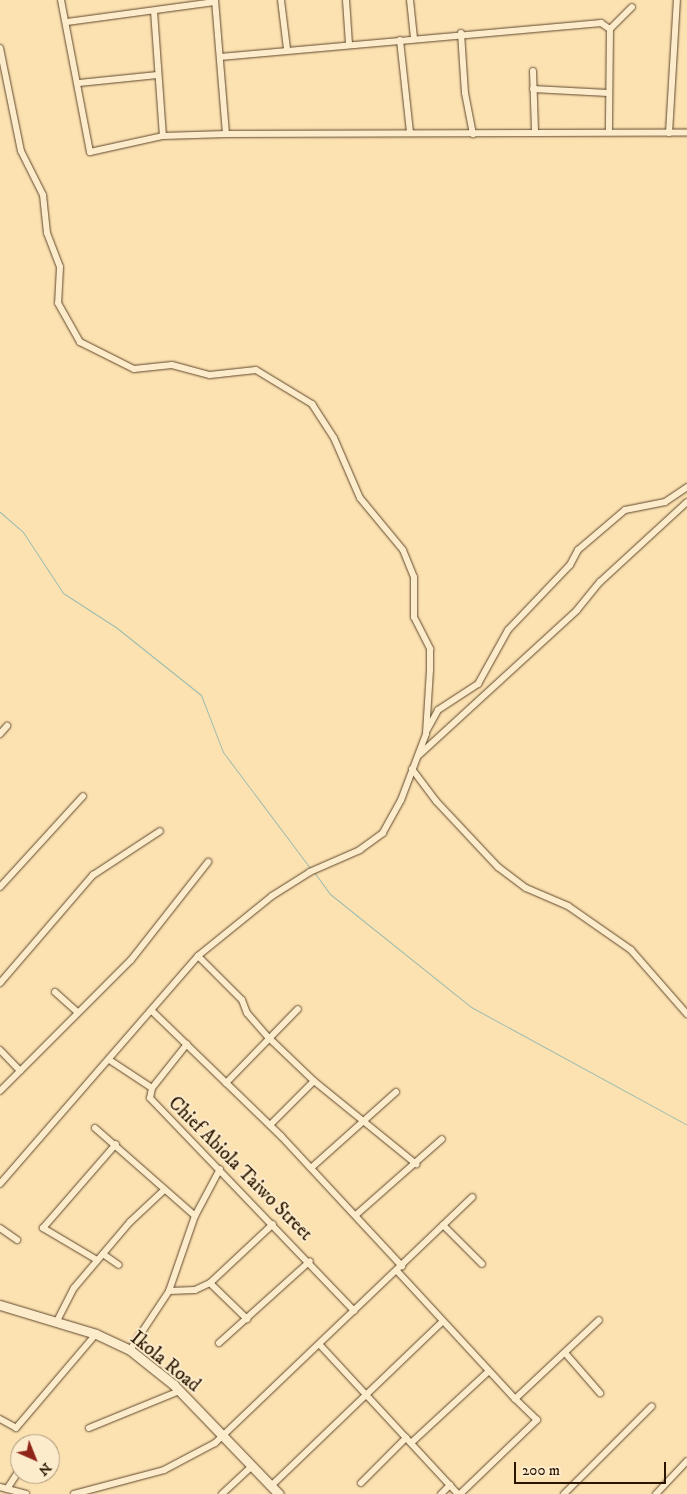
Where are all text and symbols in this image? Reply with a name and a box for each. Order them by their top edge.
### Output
street label: Chief Abiola Taiwo Street [163,1092,317,1246]
street label: Ikola Road [125,1327,205,1397]
north arrow [10,1434,60,1484]
scale bar [517,1452,670,1484]
text: N [34,1459,55,1480]
text: 200 m [522,1461,560,1480]

